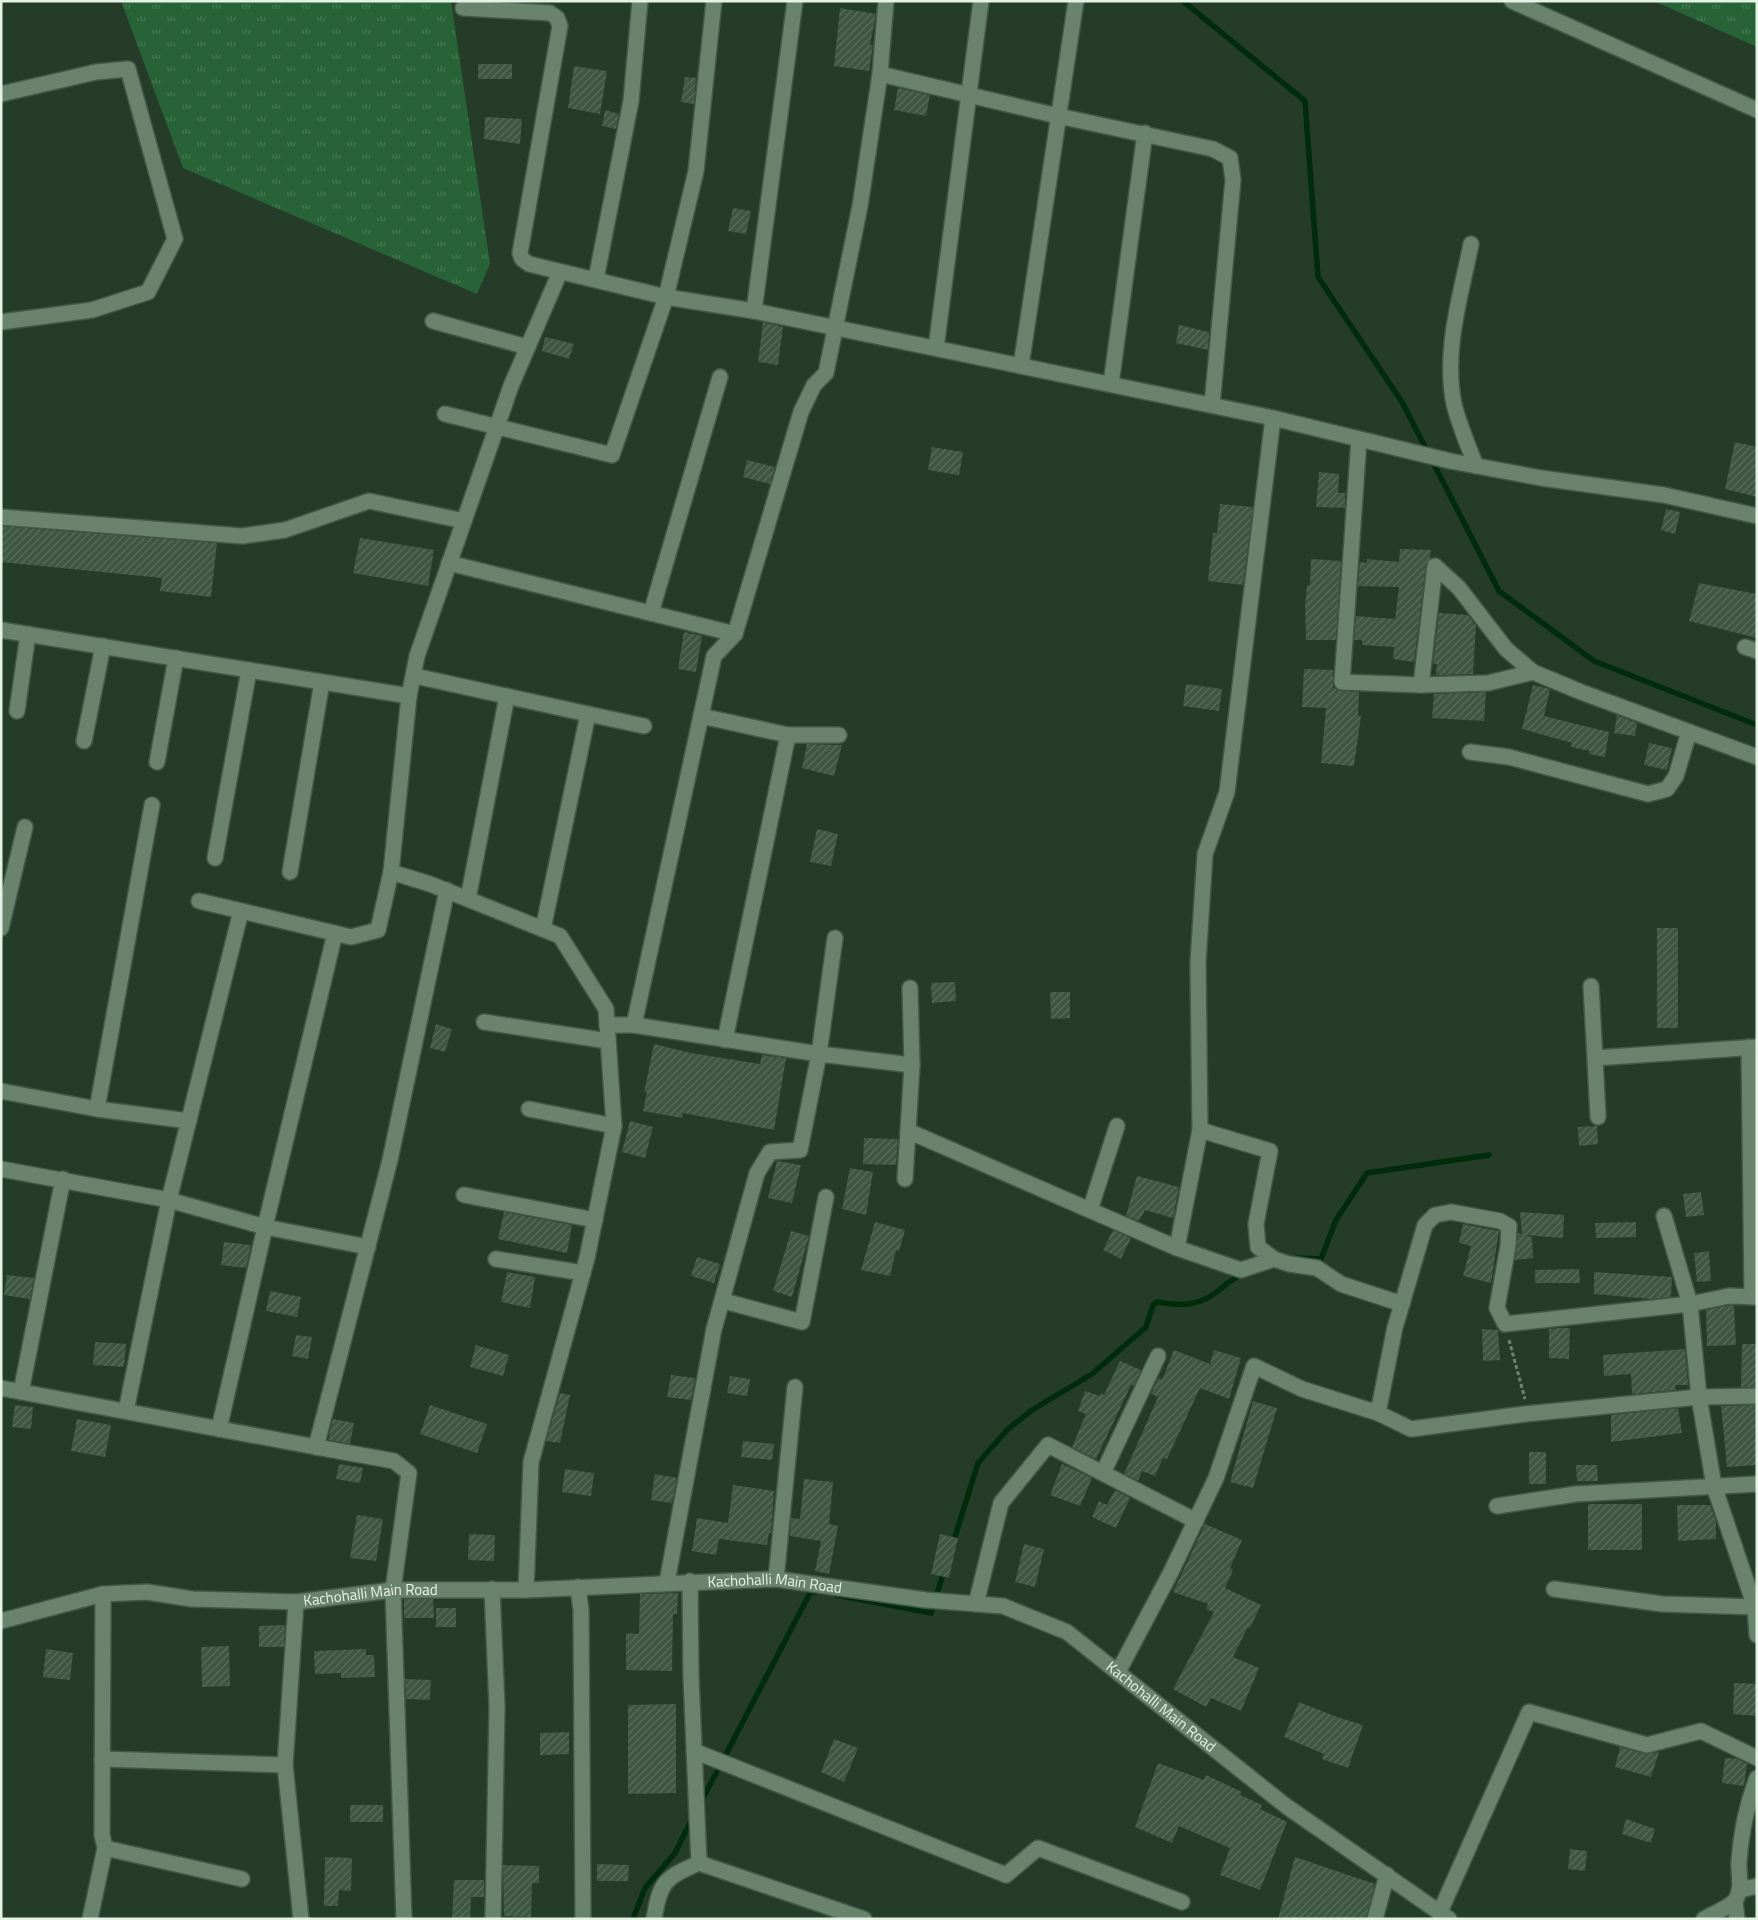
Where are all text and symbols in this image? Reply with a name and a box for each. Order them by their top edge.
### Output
street label: Kachohalli Main Road [707,1567,843,1599]
street label: Kachohalli Main Road [302,1578,438,1612]
street label: Kachohalli Main Road [1101,1655,1221,1757]

